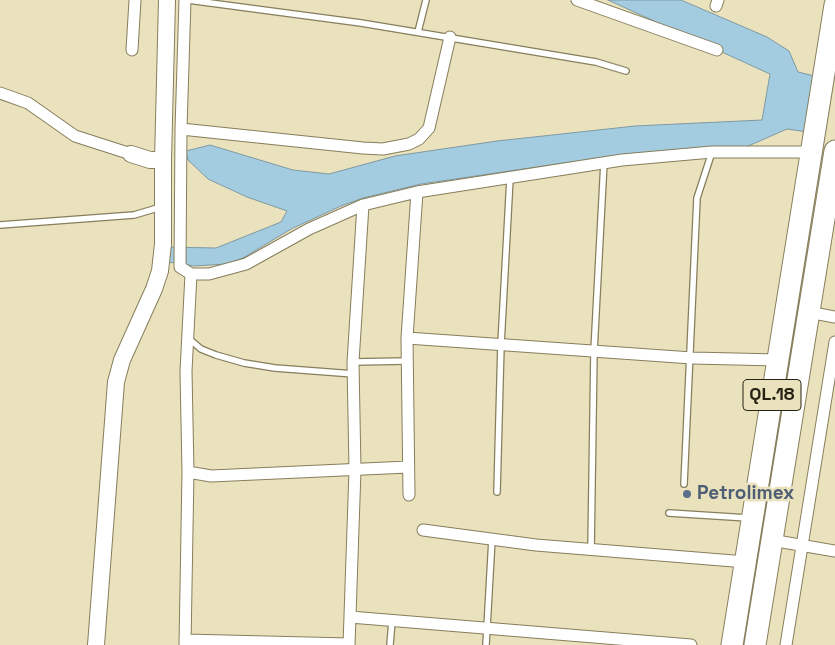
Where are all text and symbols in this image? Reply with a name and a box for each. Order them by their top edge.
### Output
road number: QL.18 [743,380,801,410]
place label: Petrolimex [697,483,794,505]
marker: Petrolimex [681,488,693,500]

